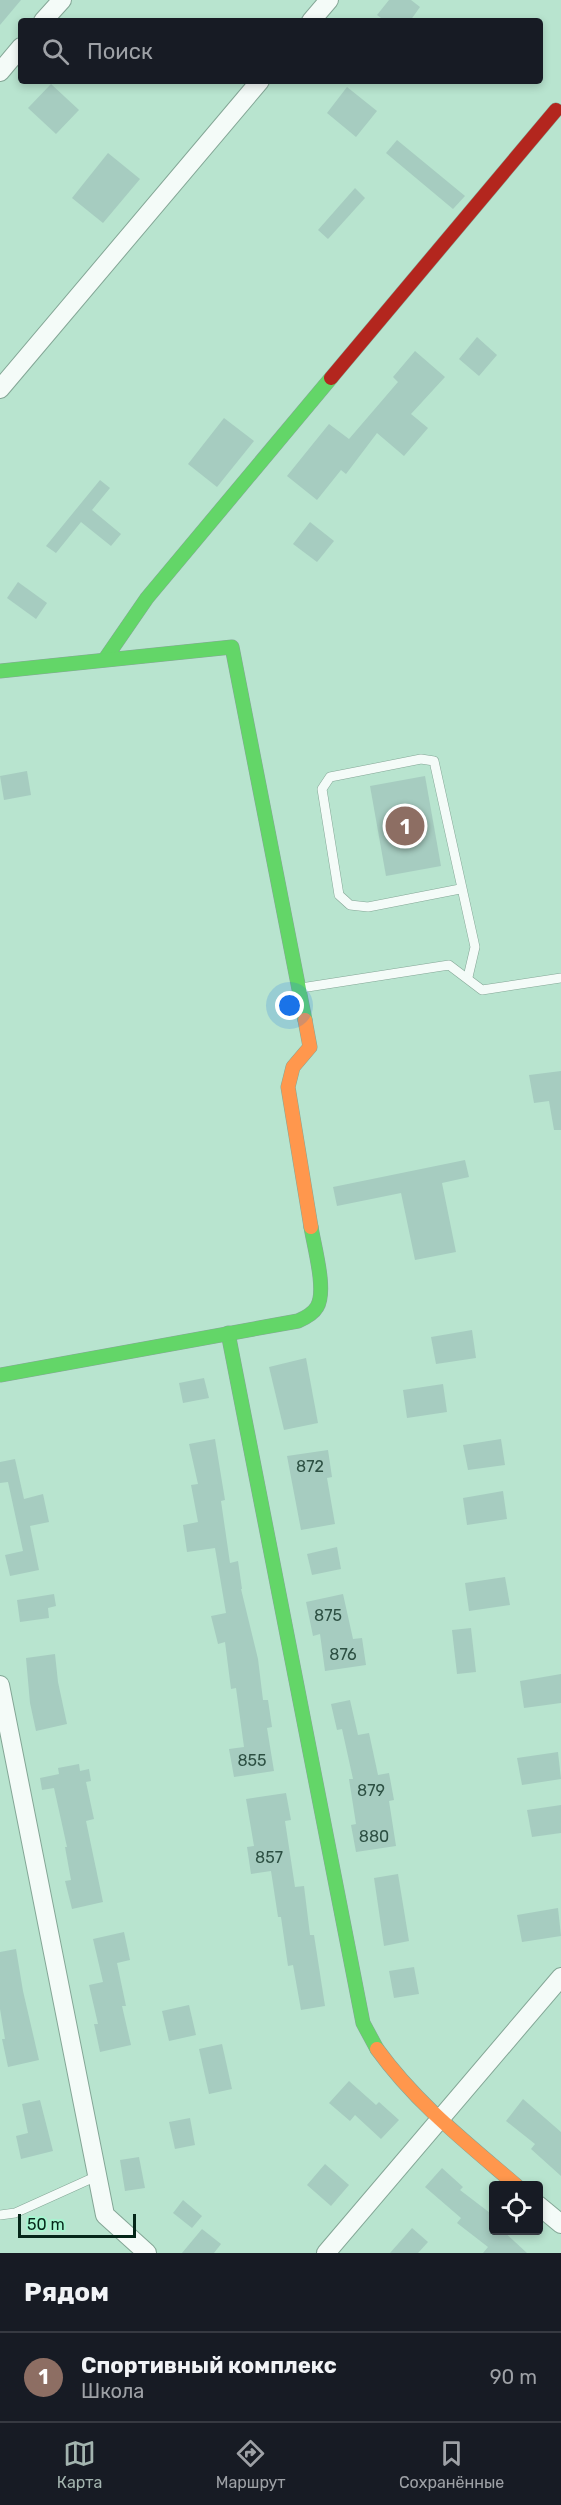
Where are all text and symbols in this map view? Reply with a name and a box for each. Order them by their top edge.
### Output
search box [18,18,543,84]
icon: search [39,35,72,68]
text: Поиск [87,38,153,65]
pin: 1 [386,804,424,848]
your location [275,991,304,1020]
house number: 872 [296,1457,324,1476]
house number: 875 [314,1606,342,1625]
house number: 876 [329,1645,357,1664]
house number: 855 [237,1751,267,1770]
house number: 879 [357,1781,385,1800]
house number: 880 [359,1827,389,1846]
house number: 857 [255,1848,283,1867]
map controls [489,2181,543,2235]
button: locate [489,2181,543,2235]
scale bar [18,2211,136,2238]
text: 50 m [27,2215,65,2234]
text: Рядом [24,2277,109,2308]
text: Спортивный комплекс [81,2352,337,2379]
text: 1 [39,2365,48,2389]
text: 90 m [490,2365,537,2389]
text: Школа [81,2379,144,2403]
tab: Карта [57,2437,102,2492]
tab: Маршрут [216,2437,286,2492]
tab: Сохранённые [399,2437,504,2492]

